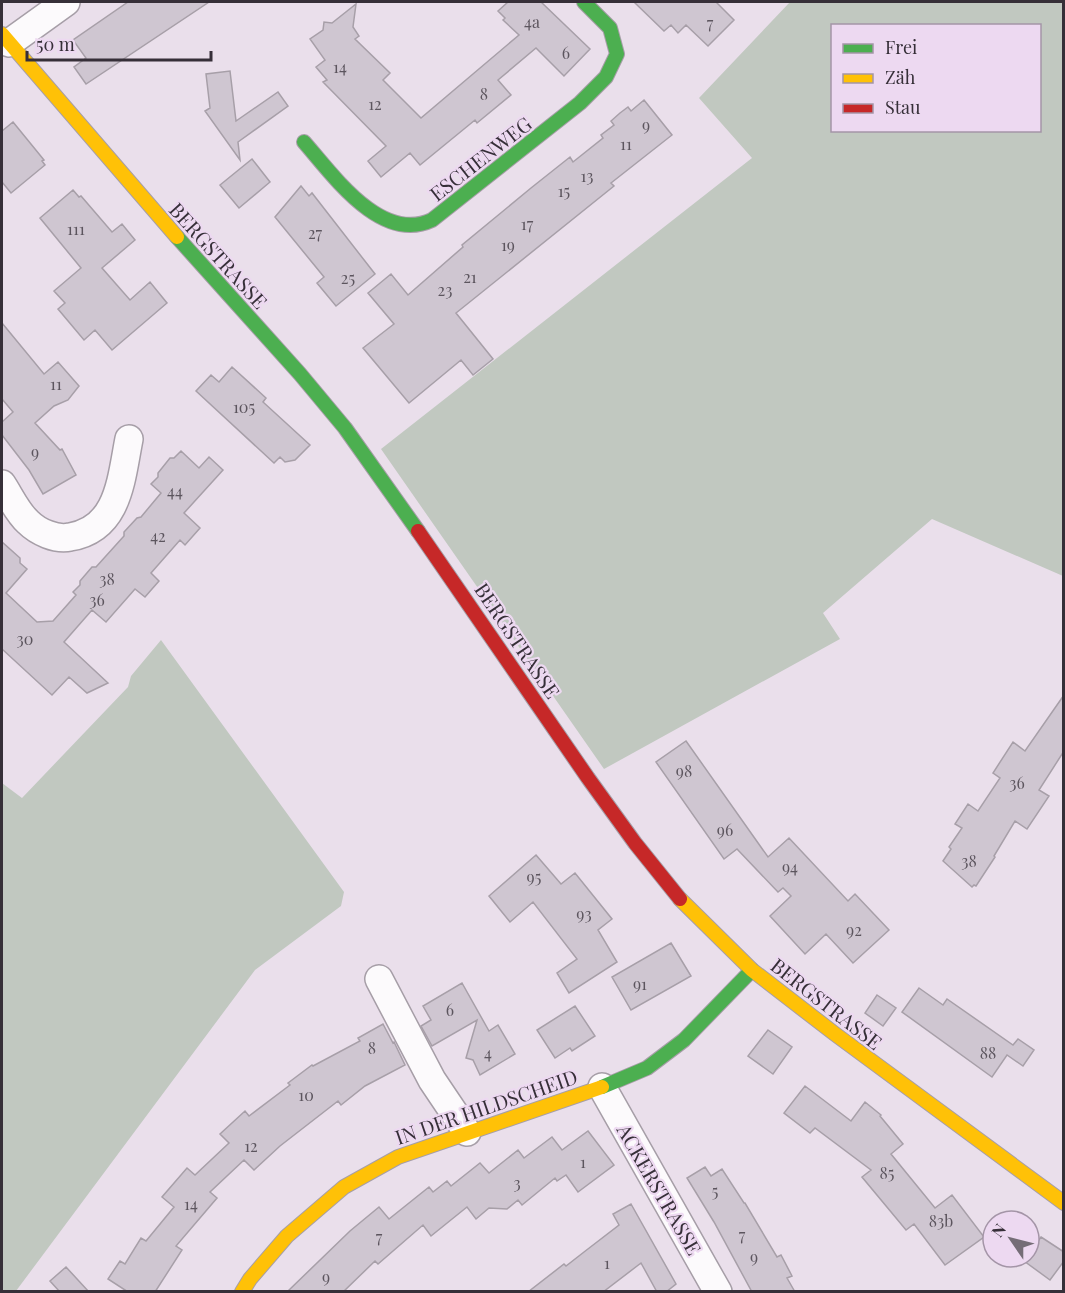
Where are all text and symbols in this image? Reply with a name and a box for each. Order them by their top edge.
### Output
house number: 4a [524,11,540,32]
house number: 7 [707,12,714,33]
scale bar [27,24,212,62]
legend [831,24,1041,132]
text: 50 m [36,32,75,56]
text: Frei [885,35,917,59]
house number: 6 [562,42,570,63]
house number: 14 [333,56,347,77]
text: Zäh [885,65,916,89]
house number: 8 [480,83,488,104]
house number: 12 [368,93,382,114]
text: Stau [885,95,921,119]
street label: ESCHENWEG [423,110,537,206]
house number: 9 [642,114,650,135]
house number: 11 [620,133,632,154]
house number: 13 [581,165,593,186]
house number: 15 [558,180,570,201]
street label: BERGSTRASSE [164,196,274,314]
house number: 17 [521,213,534,234]
house number: 111 [67,218,85,239]
house number: 27 [308,222,323,243]
house number: 19 [501,234,515,255]
house number: 21 [463,266,477,287]
house number: 25 [341,267,355,288]
house number: 23 [438,279,452,300]
house number: 11 [50,373,62,394]
house number: 105 [233,396,255,417]
house number: 9 [31,441,39,462]
house number: 44 [167,480,183,501]
house number: 42 [150,525,166,546]
house number: 38 [99,568,115,589]
street label: BERGSTRASSE [469,577,567,703]
house number: 36 [89,589,105,610]
house number: 30 [17,628,33,649]
house number: 98 [676,760,692,781]
house number: 36 [1009,772,1025,793]
house number: 96 [717,819,733,840]
house number: 38 [961,850,977,871]
house number: 94 [782,856,798,877]
house number: 95 [527,866,541,887]
house number: 93 [576,903,592,924]
house number: 92 [846,919,862,940]
street label: BERGSTRASSE [766,951,888,1055]
house number: 91 [633,973,647,994]
house number: 6 [446,999,454,1020]
house number: 8 [368,1037,376,1058]
house number: 4 [484,1042,492,1063]
house number: 88 [980,1042,996,1063]
street label: IN DER HILDSCHEID [391,1062,581,1150]
house number: 10 [298,1084,314,1105]
street label: ACKERSTRASSE [611,1118,708,1259]
house number: 12 [244,1135,258,1156]
house number: 1 [580,1151,586,1172]
house number: 85 [880,1162,894,1183]
house number: 3 [513,1172,521,1193]
house number: 5 [712,1180,718,1201]
house number: 14 [184,1193,198,1214]
north arrow [981,1209,1041,1269]
house number: 83b [929,1210,953,1231]
text: N [986,1219,1010,1241]
house number: 7 [739,1224,746,1245]
house number: 7 [376,1226,383,1247]
house number: 9 [750,1246,758,1267]
house number: 1 [604,1252,610,1273]
house number: 9 [322,1266,330,1287]

